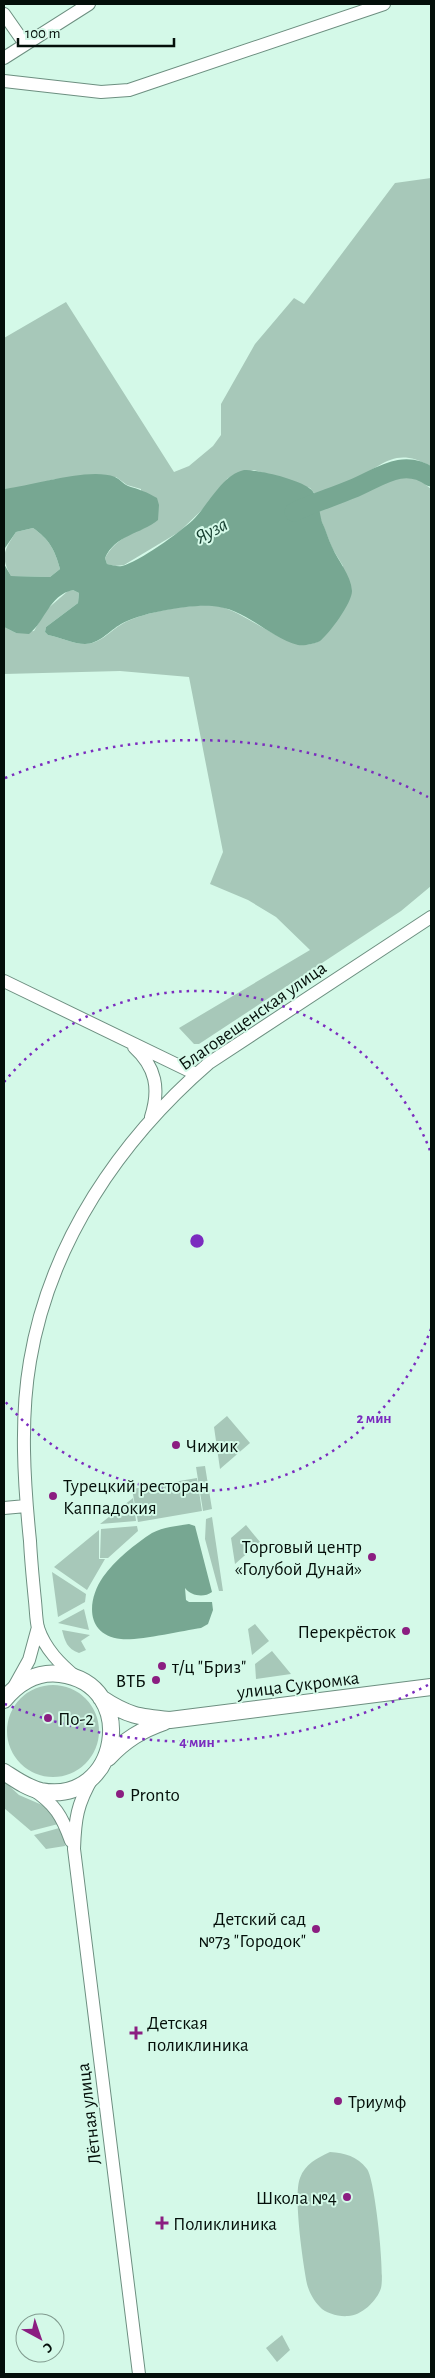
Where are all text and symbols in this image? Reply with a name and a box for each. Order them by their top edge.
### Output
scale bar [18,15,174,47]
text: 100 m [25,26,60,41]
water label: Яуза [192,514,231,548]
street label: Благовещенская улица [176,958,330,1074]
centre of rings [188,1232,206,1250]
text: 2 мин [356,1411,392,1426]
place label: Чижик [186,1437,238,1456]
marker: Чижик [170,1439,182,1451]
place label: Турецкий ресторан Каппадокия [63,1477,209,1518]
marker: Турецкий ресторан Каппадокия [47,1490,59,1502]
place label: Торговый центр «Голубой Дунай» [235,1538,362,1579]
marker: Торговый центр «Голубой Дунай» [366,1551,378,1563]
place label: Перекрёсток [298,1623,396,1642]
marker: Перекрёсток [400,1625,412,1637]
place label: т/ц "Бриз" [171,1658,246,1677]
marker: т/ц "Бриз" [156,1660,168,1672]
street label: улица Сукромка [235,1669,361,1703]
place label: ВТБ [115,1672,146,1691]
marker: ВТБ [150,1674,162,1686]
place label: По-2 [58,1710,94,1729]
marker: По-2 [42,1712,54,1724]
text: 4 мин [179,1735,215,1750]
place label: Pronto [130,1786,180,1805]
marker: Pronto [114,1788,126,1800]
place label: Детский сад №73 "Городок" [198,1910,306,1951]
marker: Детский сад №73 "Городок" [310,1923,322,1935]
place label: Детская поликлиника [147,2014,249,2055]
marker: Детская поликлиника [129,2026,143,2040]
street label: Лётная улица [74,2062,105,2166]
place label: Триумф [348,2093,406,2112]
marker: Триумф [332,2095,344,2107]
place label: Школа №4 [256,2189,337,2208]
marker: Школа №4 [341,2191,353,2203]
place label: Поликлиника [173,2215,277,2234]
marker: Поликлиника [155,2216,169,2230]
north arrow [15,2313,65,2363]
text: С [40,2339,55,2355]

